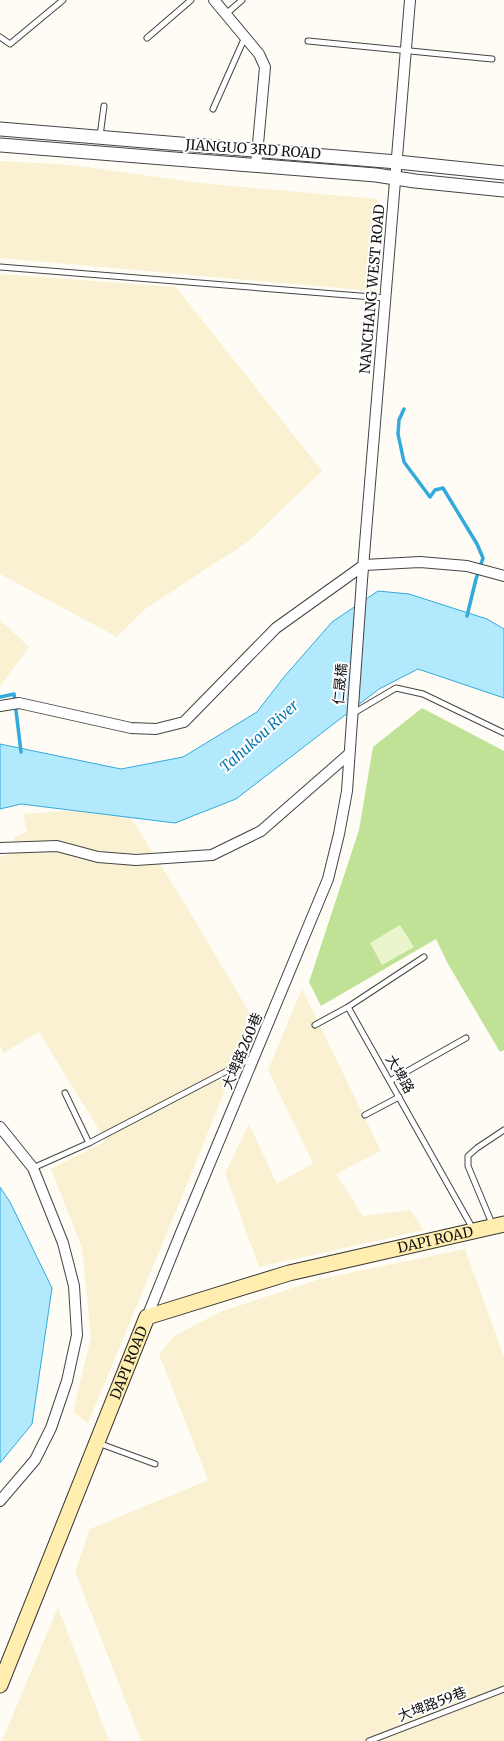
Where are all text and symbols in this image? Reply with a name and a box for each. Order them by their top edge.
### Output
street label: JIANGUO 3RD ROAD [184,135,322,163]
street label: NANCHANG WEST ROAD [356,203,388,375]
street label: 仁晟橋 [329,662,351,706]
water label: Tahukou River [216,695,303,776]
street label: 大埤路260巷 [218,1010,266,1092]
street label: 大埤路 [382,1051,418,1097]
street label: DAPI ROAD [396,1222,475,1257]
street label: DAPI ROAD [106,1323,152,1402]
street label: 大埤路59巷 [395,1683,469,1725]

